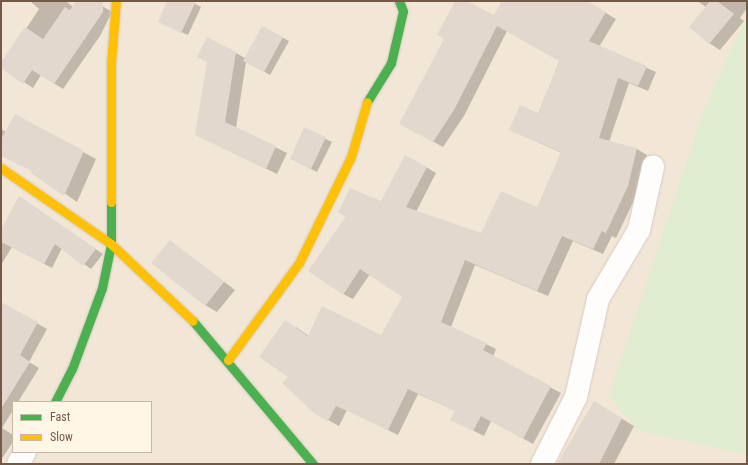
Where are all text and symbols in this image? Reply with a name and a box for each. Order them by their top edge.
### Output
legend [12,401,152,453]
text: Fast [50,410,70,424]
text: Slow [50,430,73,444]

